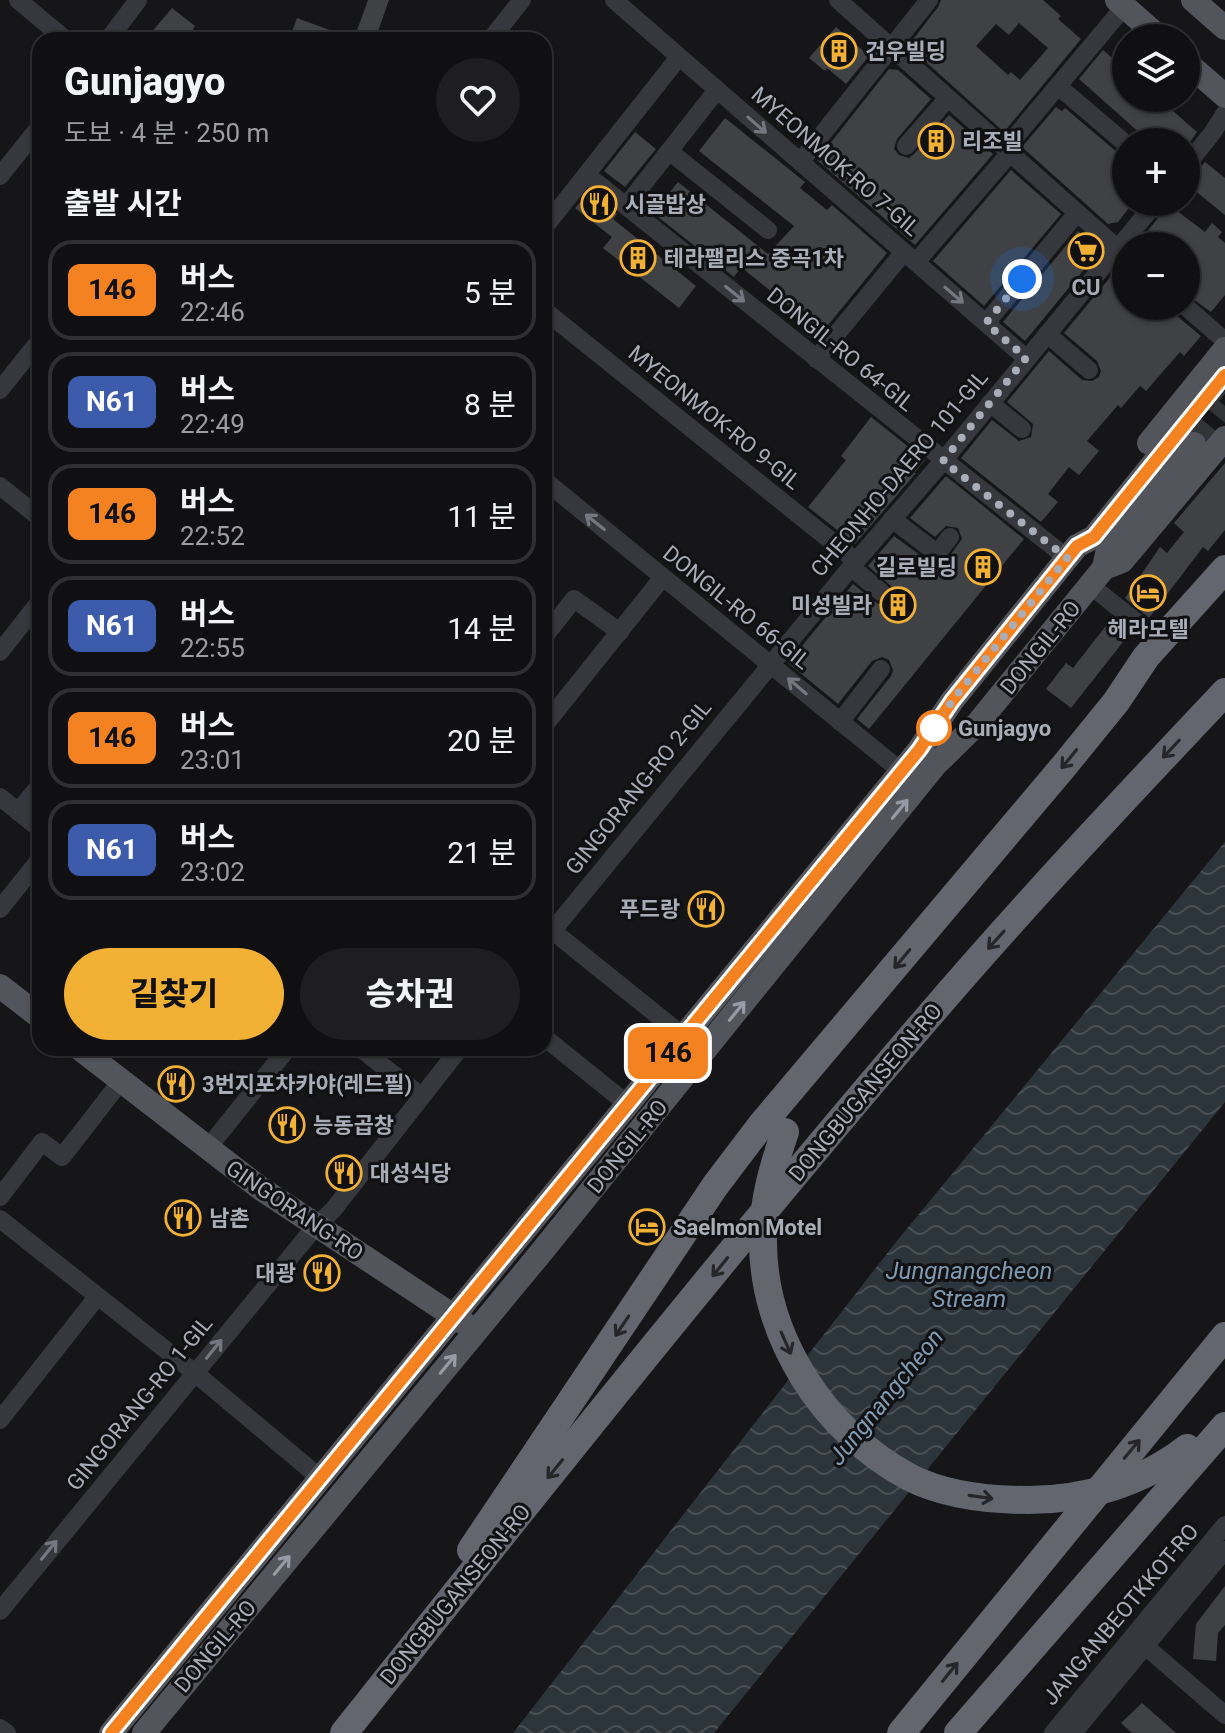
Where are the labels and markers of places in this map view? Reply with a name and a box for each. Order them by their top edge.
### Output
building icon: 건우빌딩 [820,32,858,70]
place label: 건우빌딩 [865,39,946,64]
building icon: 리조빌 [917,122,955,160]
place label: 리조빌 [962,129,1023,154]
restaurant icon: 시골밥상 [580,185,618,223]
place label: 시골밥상 [625,192,706,217]
supermarket icon: CU [1067,232,1105,270]
building icon: 테라팰리스 중곡1차 [619,239,657,277]
place label: 테라팰리스 중곡1차 [664,246,844,271]
place label: CU [1072,275,1100,300]
building icon: 길로빌딩 [964,548,1002,586]
place label: 길로빌딩 [876,555,957,580]
hotel icon: 헤라모텔 [1129,574,1167,612]
building icon: 미성빌라 [879,586,917,624]
place label: 미성빌라 [791,593,872,618]
place label: 헤라모텔 [1108,617,1188,642]
marker: Gunjagyo [917,711,951,745]
place label: Gunjagyo [958,716,1051,741]
restaurant icon: 푸드랑 [687,890,725,928]
place label: 푸드랑 [619,897,680,922]
restaurant icon: 3번지포차카야(레드필) [157,1065,195,1103]
place label: 3번지포차카야(레드필) [202,1072,412,1097]
restaurant icon: 능동곱창 [268,1106,306,1144]
place label: 능동곱창 [313,1113,394,1138]
restaurant icon: 대성식당 [325,1154,363,1192]
place label: 대성식당 [370,1161,451,1186]
restaurant icon: 남촌 [164,1199,202,1237]
place label: 남촌 [209,1206,249,1231]
hotel icon: Saelmon Motel [628,1208,666,1246]
place label: Saelmon Motel [673,1215,822,1240]
restaurant icon: 대광 [303,1254,341,1292]
place label: 대광 [256,1261,296,1286]

